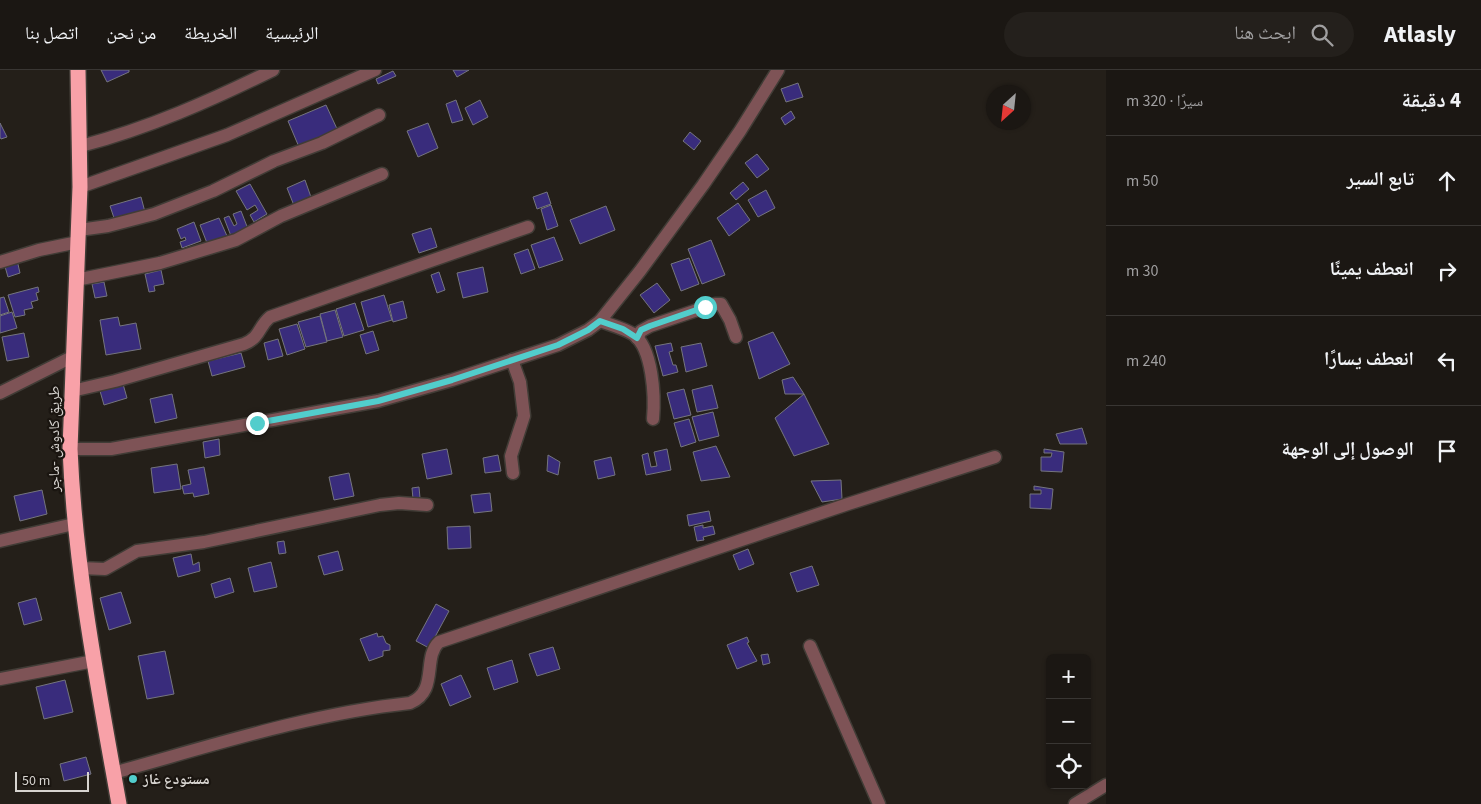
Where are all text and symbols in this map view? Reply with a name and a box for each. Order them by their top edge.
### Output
search box [1004,12,1354,57]
text: Atlasly [1384,17,1456,52]
text: ابحث هنا [1234,20,1296,47]
text: اتصل بنا [25,21,78,46]
text: من نحن [106,21,156,46]
text: الخريطة [184,21,237,46]
text: الرئيسية [265,21,319,46]
icon: search [1308,21,1336,49]
north arrow [986,85,1031,130]
text: 4 دقيقة [1402,85,1461,115]
text: سيرًا · 320 m [1126,90,1203,112]
text: تابع السير [1347,166,1414,193]
icon: ahead [1433,167,1461,195]
text: 50 m [1126,170,1158,192]
text: انعطف يمينًا [1330,256,1414,283]
icon: right [1433,257,1461,285]
text: 30 m [1126,260,1158,282]
route start [694,296,717,319]
text: انعطف يسارًا [1324,346,1414,373]
icon: left [1433,347,1461,375]
text: 240 m [1126,350,1166,372]
street label: طريق كادوش -ماجر [44,386,65,493]
route end [246,412,269,435]
text: الوصول إلى الوجهة [1281,436,1414,463]
icon: arrive [1433,437,1461,465]
map controls [1046,654,1091,789]
button: + [1046,654,1091,699]
button: − [1046,699,1091,744]
button: locate [1046,744,1091,789]
scale bar [15,769,89,792]
place label: مستودع غاز [142,769,210,790]
text: 50 m [22,771,50,791]
marker: مستودع غاز [127,773,139,785]

